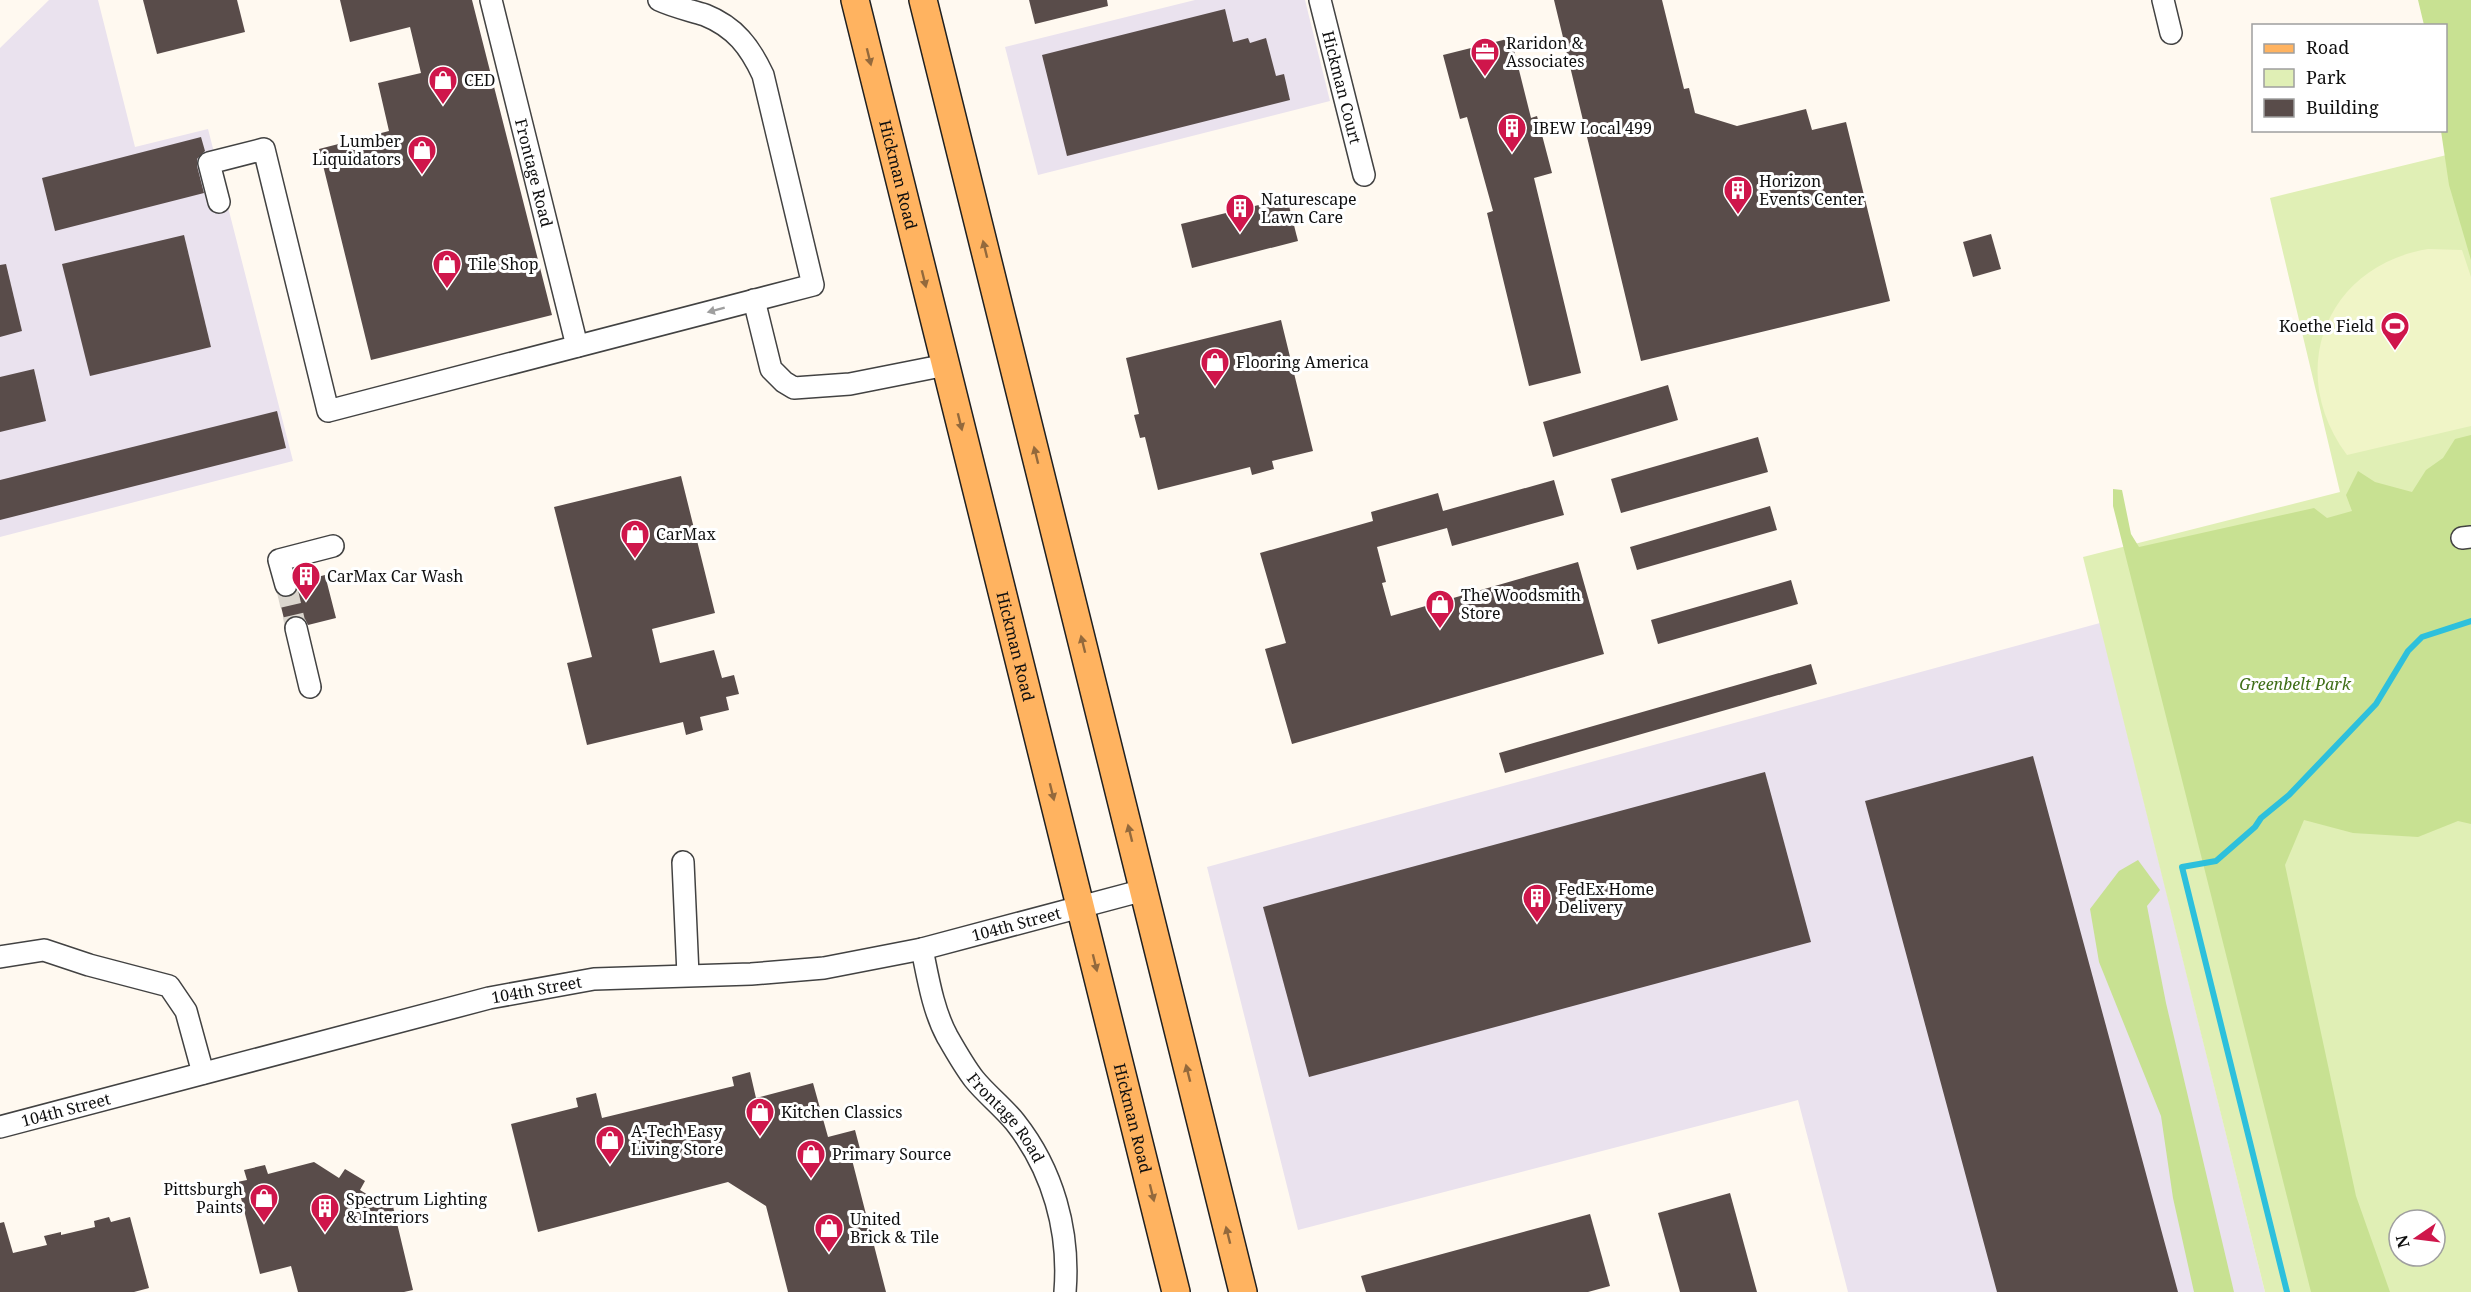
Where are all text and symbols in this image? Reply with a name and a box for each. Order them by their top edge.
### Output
legend [2252,24,2447,132]
street label: Hickman Court [1317,28,1367,147]
place label: Raridon & Associates [1506,32,1584,72]
text: Road [2306,35,2349,59]
office icon: Raridon & Associates [1469,36,1501,78]
one-way arrow [865,48,875,66]
shop icon: CED [427,64,459,106]
text: Park [2306,65,2346,89]
place label: CED [464,69,495,91]
text: Building [2306,95,2379,119]
building icon: IBEW Local 499 [1496,112,1528,154]
street label: Frontage Road [510,116,558,229]
place label: IBEW Local 499 [1533,117,1652,139]
street label: Hickman Road [874,118,923,232]
place label: Lumber Liquidators [312,130,401,170]
shop icon: Lumber Liquidators [406,134,438,176]
place label: Horizon Events Center [1759,170,1865,210]
building icon: Horizon Events Center [1722,174,1754,216]
place label: Naturescape Lawn Care [1261,188,1357,228]
building icon: Naturescape Lawn Care [1224,192,1256,234]
one-way arrow [979,240,989,258]
shop icon: Tile Shop [431,248,463,290]
place label: Tile Shop [468,253,539,275]
one-way arrow [920,269,930,288]
one-way arrow [707,306,725,316]
sports icon: Koethe Field [2379,310,2411,352]
place label: Koethe Field [2279,315,2374,337]
shop icon: Flooring America [1199,346,1231,388]
place label: Flooring America [1236,351,1369,373]
one-way arrow [955,413,965,431]
one-way arrow [1030,445,1040,464]
shop icon: CarMax [619,518,651,560]
place label: CarMax [656,523,716,545]
building icon: CarMax Car Wash [290,560,322,602]
place label: CarMax Car Wash [327,565,463,587]
place label: The Woodsmith Store [1461,584,1581,624]
shop icon: The Woodsmith Store [1424,588,1456,630]
street label: Hickman Road [991,589,1040,704]
one-way arrow [1077,635,1087,653]
park label: Greenbelt Park [2239,673,2352,695]
one-way arrow [1047,782,1057,801]
one-way arrow [1124,824,1134,842]
place label: FedEx Home Delivery [1558,878,1654,918]
building icon: FedEx Home Delivery [1521,882,1553,924]
street label: 104th Street [969,902,1064,946]
one-way arrow [1090,954,1100,972]
street label: 104th Street [490,970,584,1008]
street label: Hickman Road [1109,1061,1157,1175]
one-way arrow [1183,1064,1193,1082]
street label: Frontage Road [962,1068,1050,1166]
street label: 104th Street [19,1087,113,1132]
shop icon: Kitchen Classics [744,1096,776,1138]
place label: Kitchen Classics [781,1101,902,1123]
place label: A-Tech Easy Living Store [631,1120,723,1160]
shop icon: A-Tech Easy Living Store [594,1124,626,1166]
shop icon: Primary Source [795,1138,827,1180]
place label: Primary Source [832,1143,951,1165]
place label: Pittsburgh Paints [163,1178,243,1218]
shop icon: Pittsburgh Paints [248,1182,280,1224]
one-way arrow [1147,1184,1157,1202]
place label: Spectrum Lighting & Interiors [346,1188,487,1228]
building icon: Spectrum Lighting & Interiors [309,1192,341,1234]
place label: United Brick & Tile [850,1208,939,1248]
north arrow [2387,1208,2447,1268]
shop icon: United Brick & Tile [813,1212,845,1254]
one-way arrow [1223,1226,1233,1244]
text: N [2390,1232,2415,1250]

